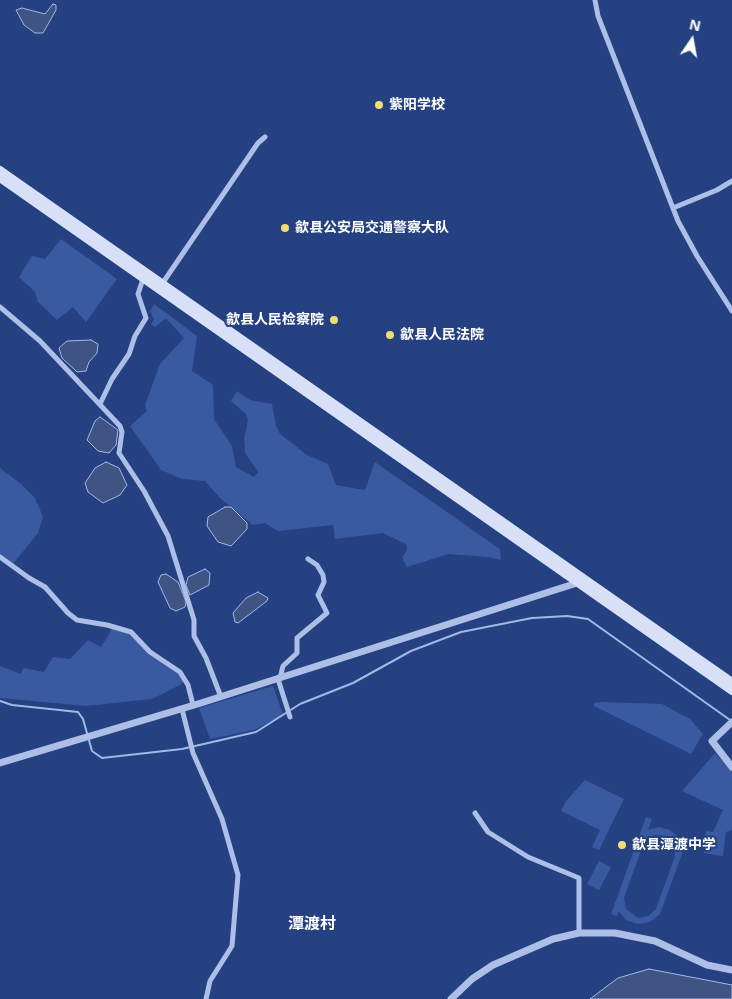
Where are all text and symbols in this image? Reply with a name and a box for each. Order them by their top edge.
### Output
text: N [688,14,703,35]
north arrow [667,15,717,65]
place label: 紫阳学校 [389,97,445,113]
marker: 紫阳学校 [373,99,385,111]
place label: 歙县公安局交通警察大队 [295,220,449,236]
marker: 歙县公安局交通警察大队 [279,222,291,234]
place label: 歙县人民检察院 [226,312,324,328]
marker: 歙县人民检察院 [328,314,340,326]
place label: 歙县人民法院 [400,327,484,343]
marker: 歙县人民法院 [384,329,396,341]
place label: 歙县潭渡中学 [632,837,716,853]
marker: 歙县潭渡中学 [616,839,628,851]
district label: 潭渡村 [288,914,336,934]

